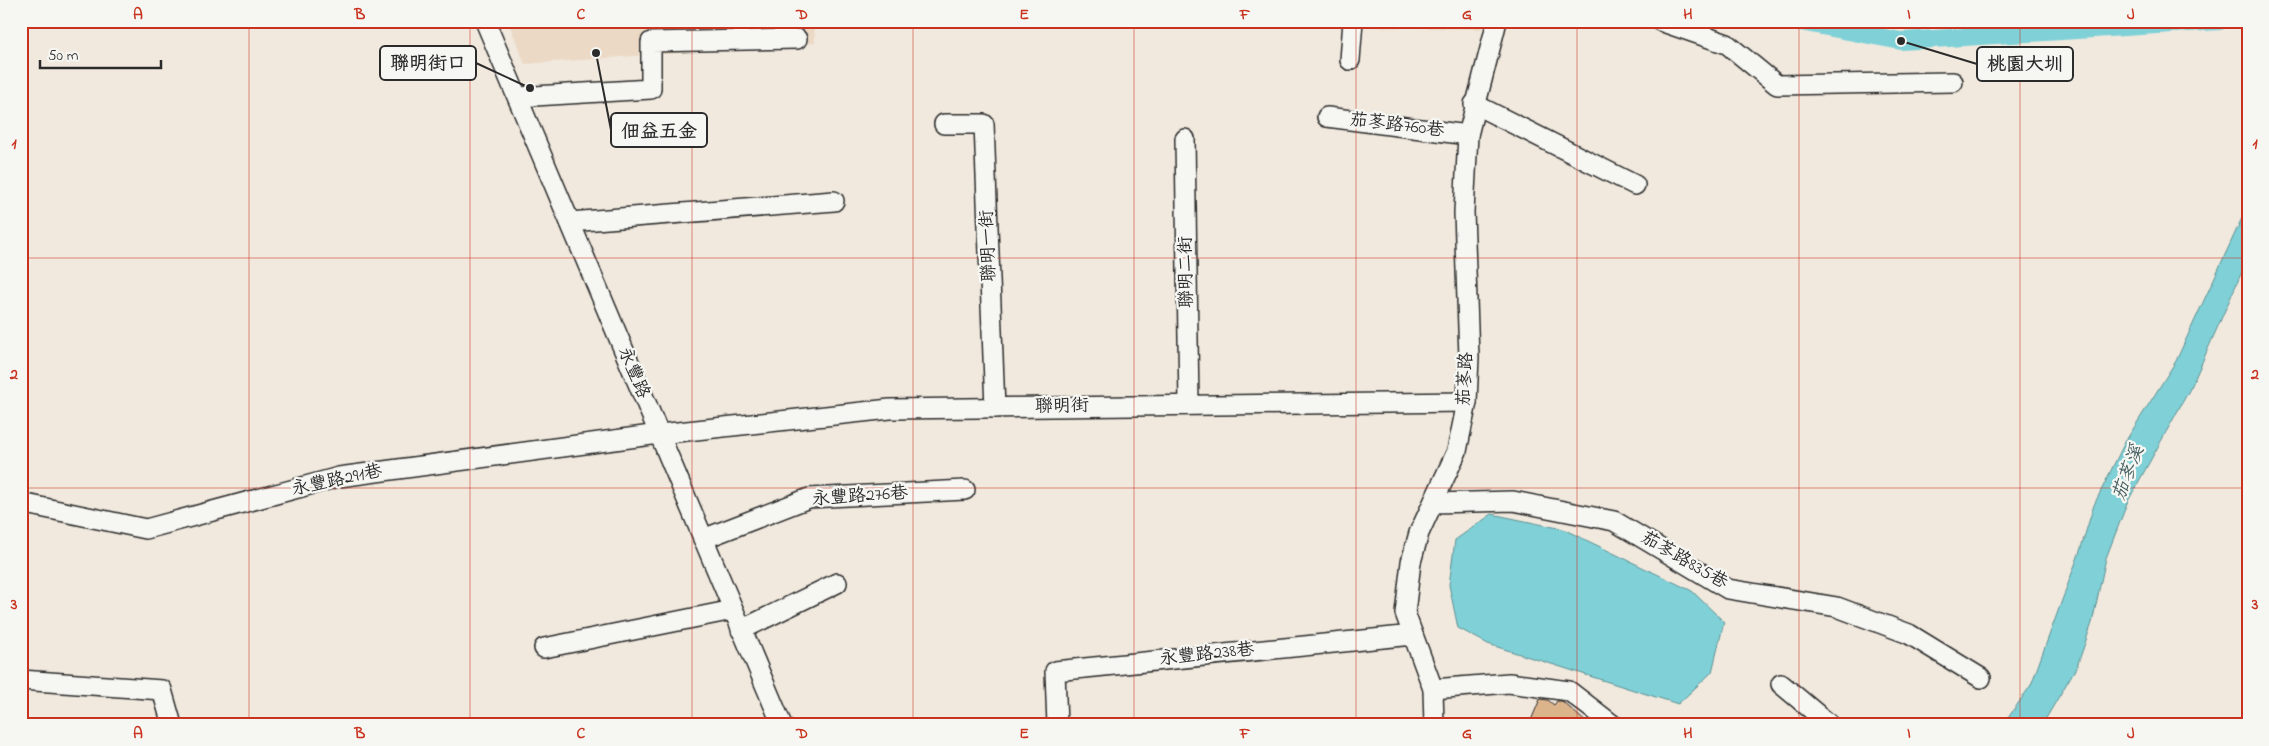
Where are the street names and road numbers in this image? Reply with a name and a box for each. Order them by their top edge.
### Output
street label: 茄苳路760巷 [1348,107,1446,145]
street label: 聯明一街 [975,210,1003,282]
street label: 聯明二街 [1173,236,1201,308]
street label: 永豐路 [610,343,656,403]
street label: 茄苳路 [1452,351,1480,407]
street label: 聯明街 [1035,394,1089,420]
street label: 永豐路291巷 [289,459,385,503]
street label: 永豐路276巷 [811,481,909,513]
street label: 茄苳路835巷 [1636,526,1732,596]
street label: 永豐路238巷 [1158,637,1256,673]

